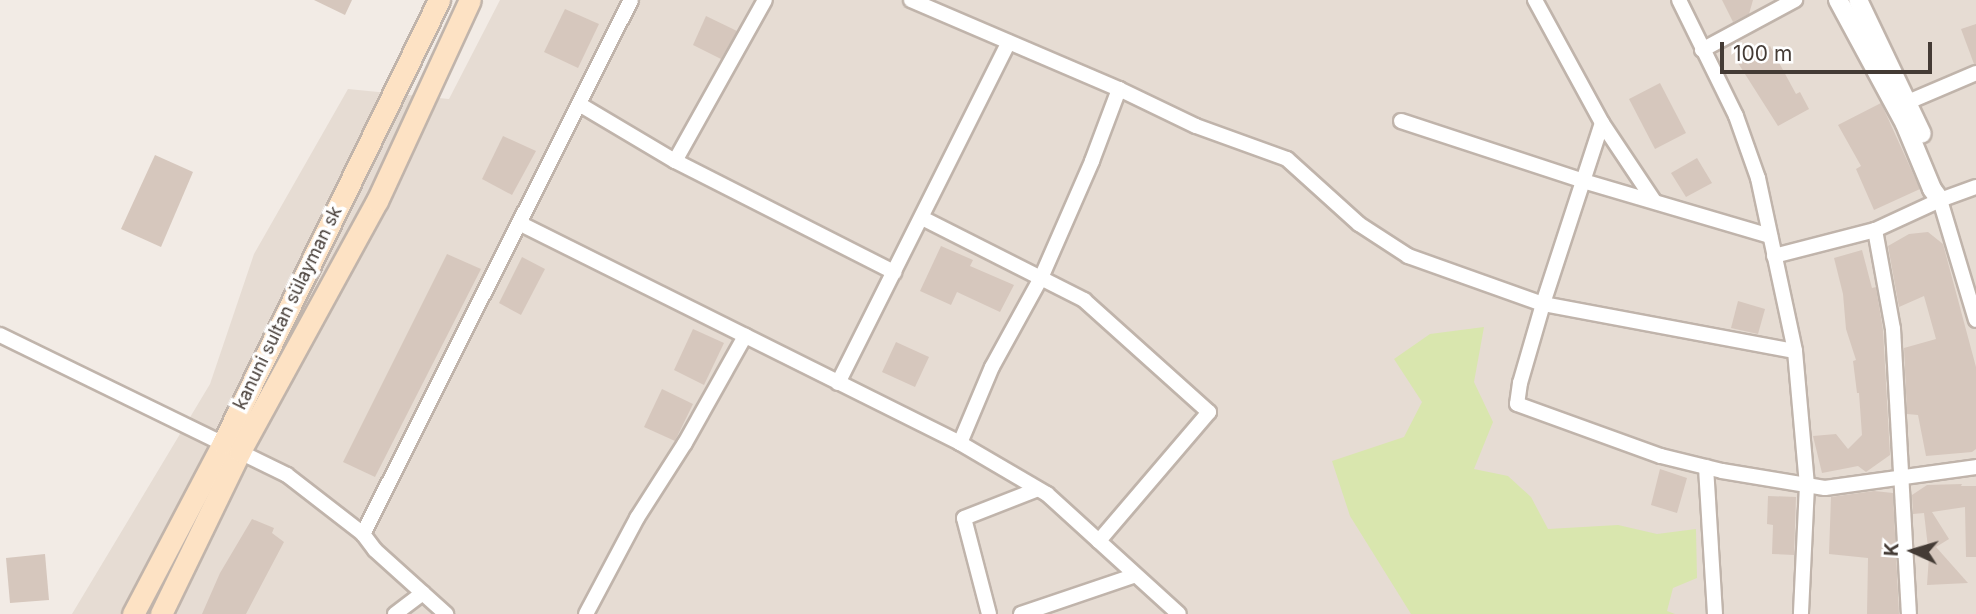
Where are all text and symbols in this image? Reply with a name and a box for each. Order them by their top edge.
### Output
scale bar [1724,28,1936,72]
text: 100 m [1733,41,1792,66]
street label: kanuni sultan sülayman sk [229,203,347,413]
north arrow [1878,516,1948,586]
text: K [1880,542,1904,557]

